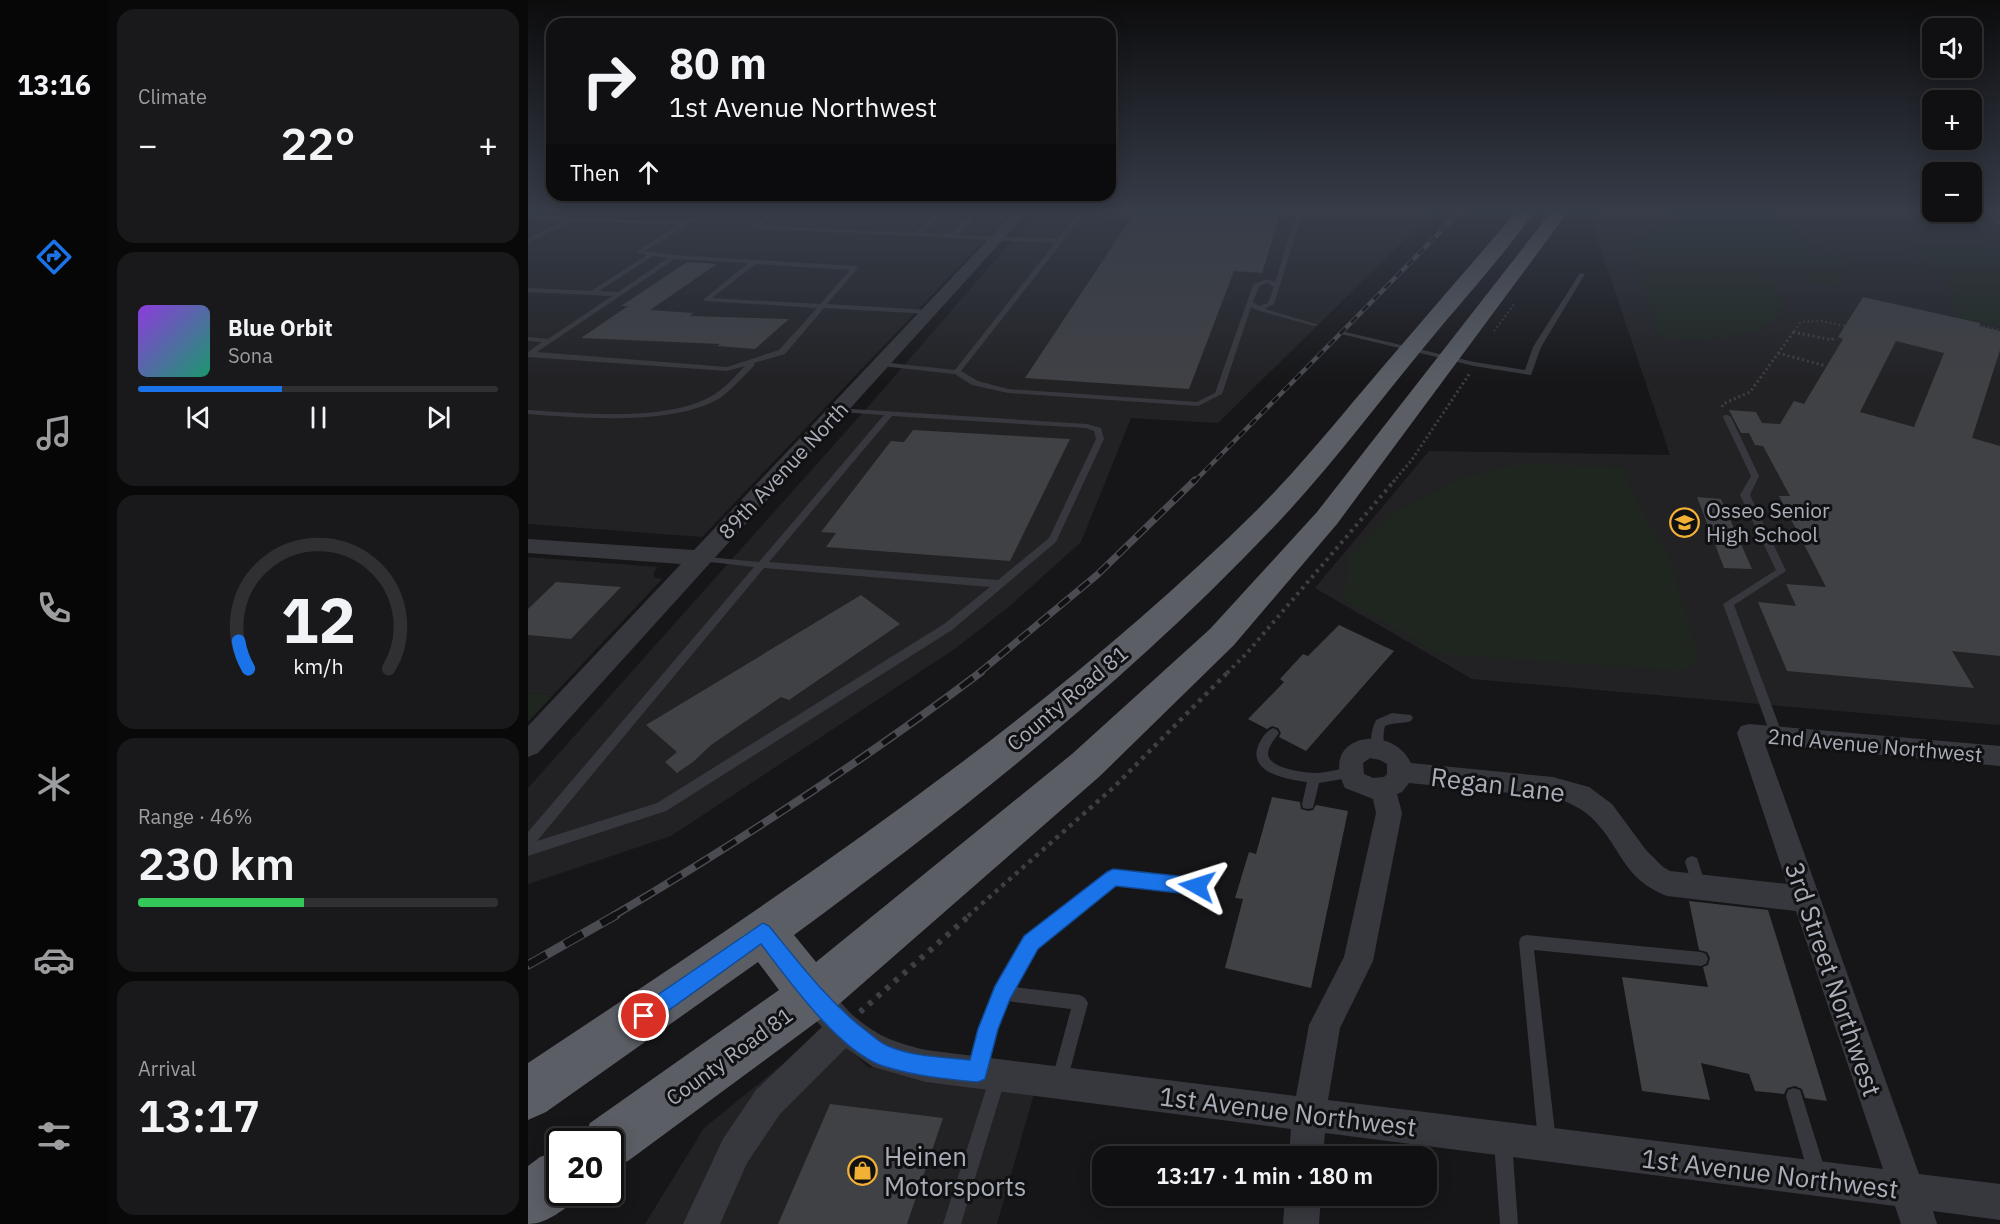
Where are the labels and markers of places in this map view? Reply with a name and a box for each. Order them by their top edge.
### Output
place label: Osseo Senior High School [1706,496,1830,548]
school or university icon: Osseo Senior High School [1669,506,1701,538]
pin [618,990,669,1041]
place label: Heinen Motorsports [884,1139,1027,1203]
shop icon: Heinen Motorsports [847,1155,879,1187]

